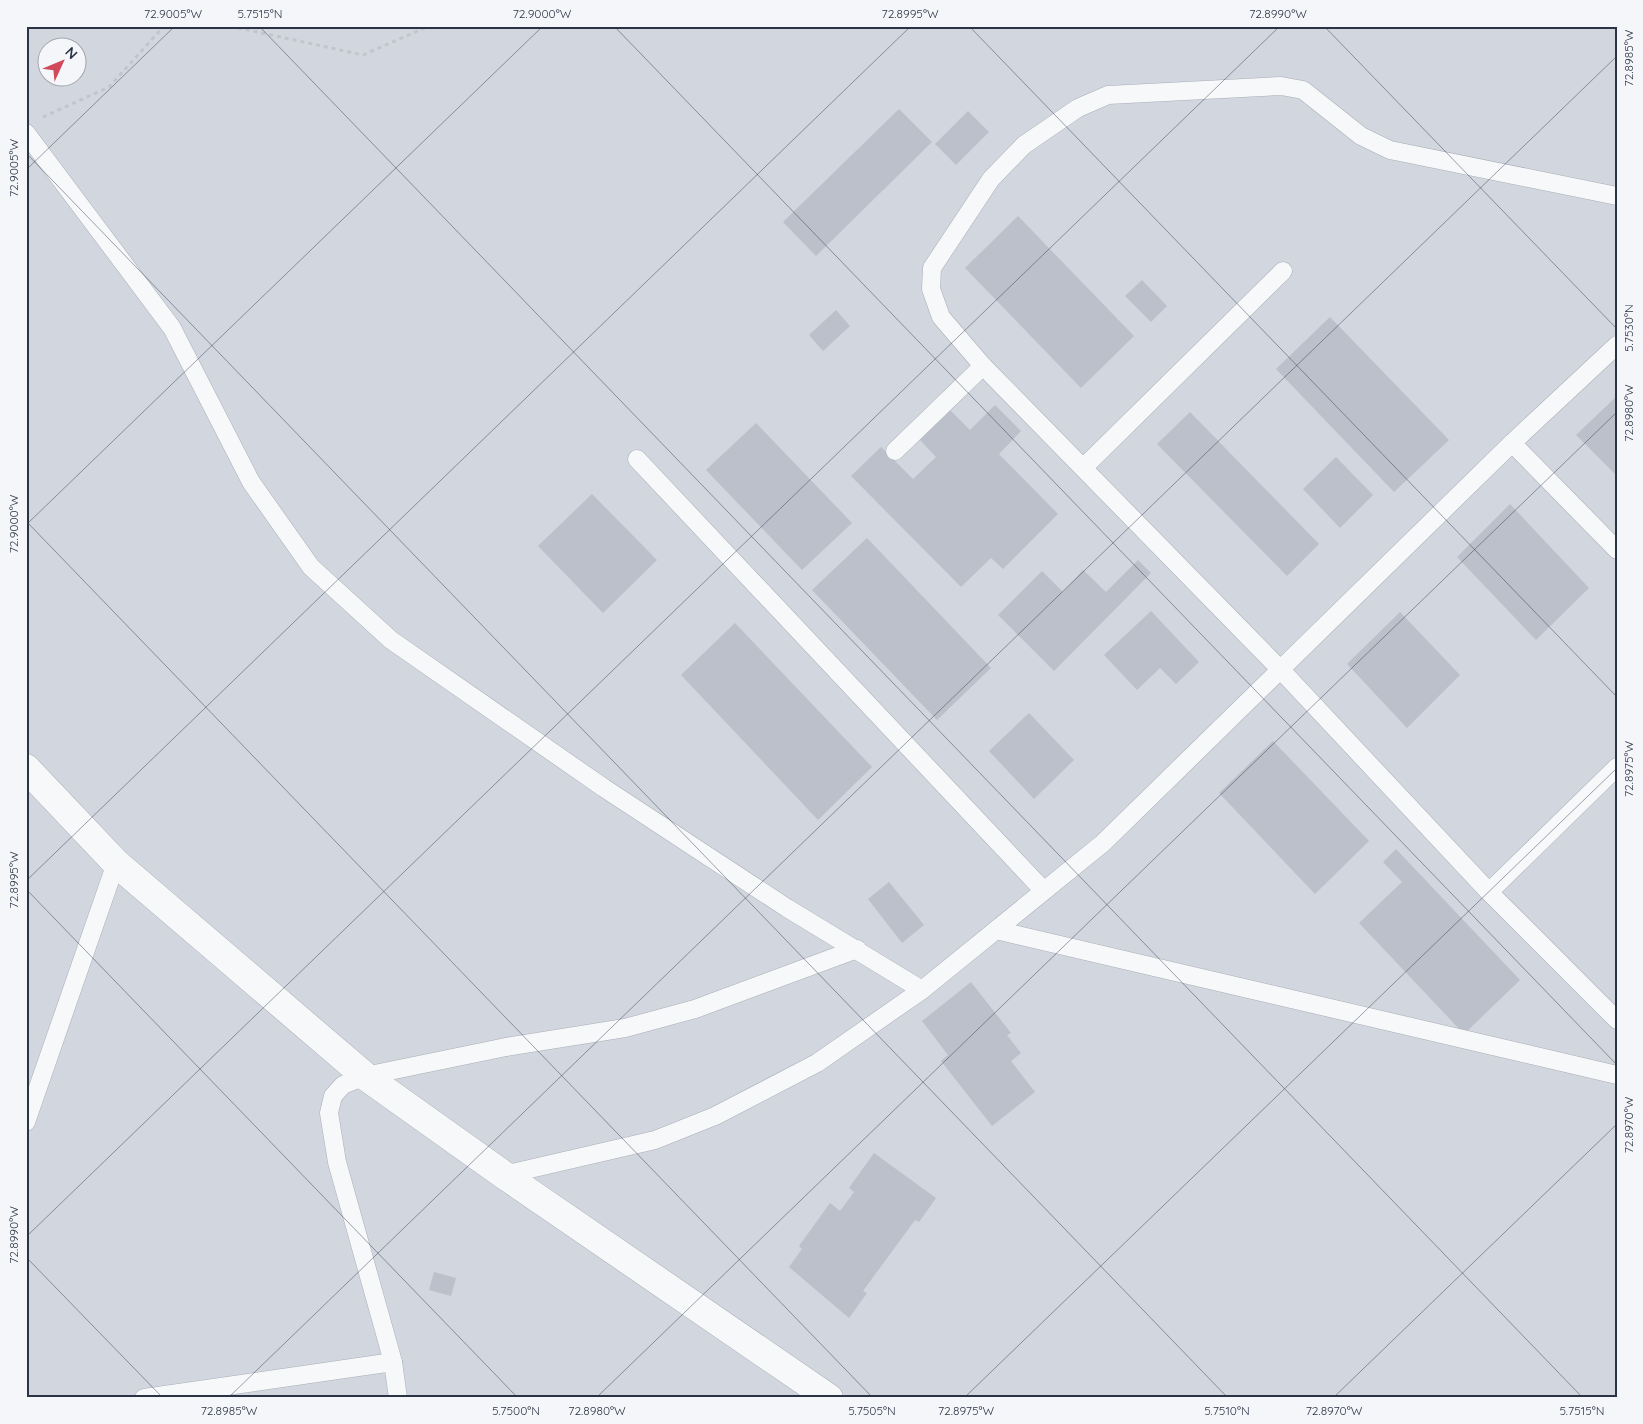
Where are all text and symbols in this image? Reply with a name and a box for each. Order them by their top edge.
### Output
text: 72.9005°W [144,6,202,21]
text: 5.7515°N [238,6,282,21]
text: 72.9000°W [513,6,572,21]
text: 72.8995°W [882,6,939,21]
text: 72.8990°W [1249,6,1307,21]
text: 72.8985°W [1621,29,1636,86]
north arrow [38,38,88,88]
text: N [61,43,81,63]
text: 72.9005°W [6,139,21,197]
text: 5.7530°N [1621,304,1636,352]
text: 72.8980°W [1621,384,1636,442]
text: 72.9000°W [6,494,21,553]
text: 72.8975°W [1621,741,1636,797]
text: 72.8995°W [6,851,21,908]
text: 72.8970°W [1621,1096,1636,1153]
text: 72.8990°W [6,1206,21,1264]
text: 72.8985°W [201,1403,258,1418]
text: 5.7500°N [492,1403,540,1418]
text: 72.8980°W [568,1403,626,1418]
text: 5.7505°N [848,1403,896,1418]
text: 72.8975°W [938,1403,994,1418]
text: 5.7510°N [1204,1403,1250,1418]
text: 72.8970°W [1306,1403,1363,1418]
text: 5.7515°N [1560,1403,1604,1418]

